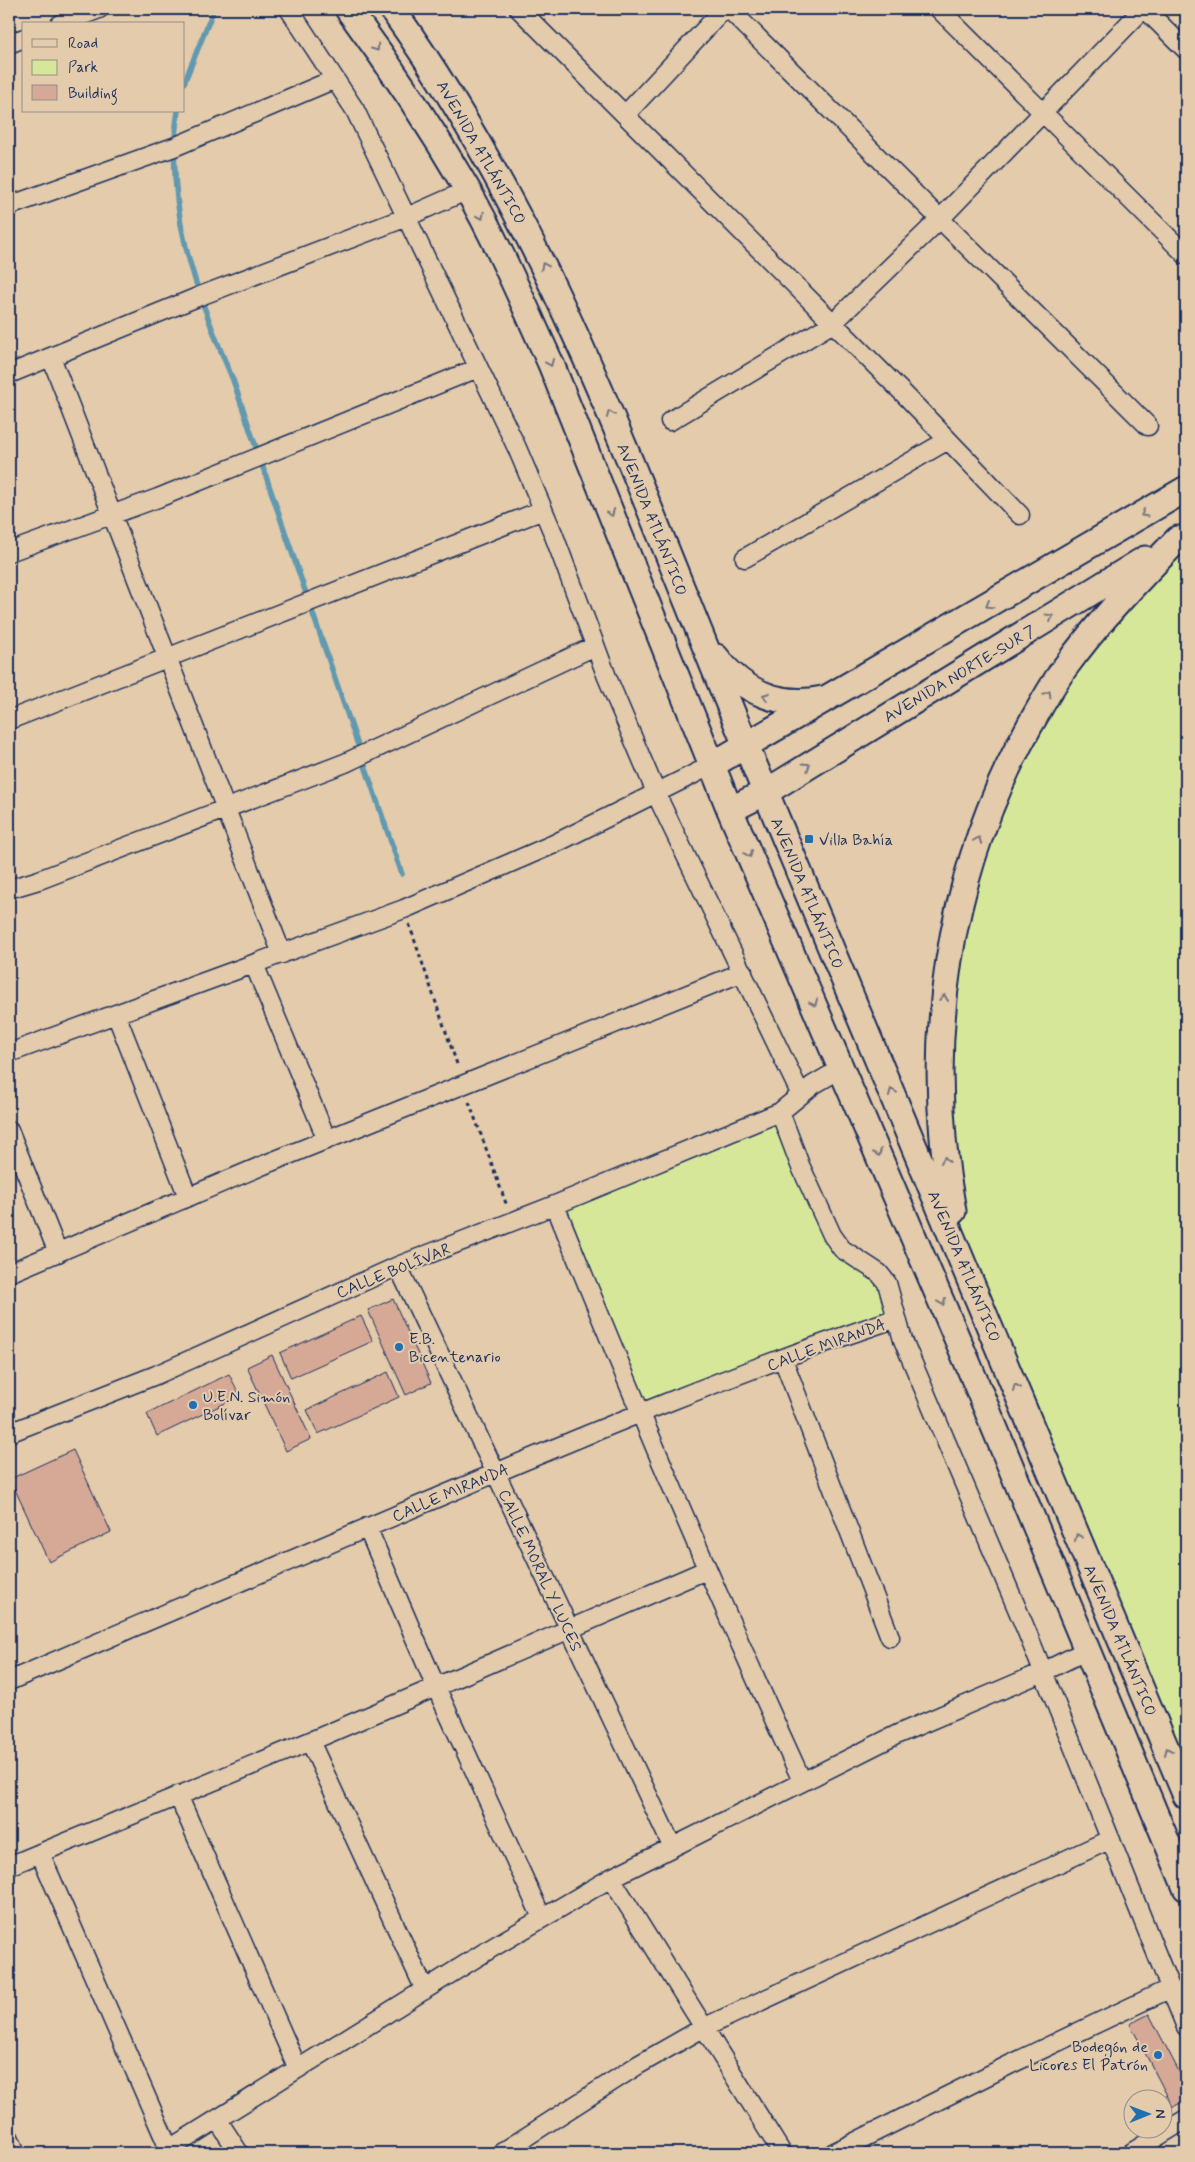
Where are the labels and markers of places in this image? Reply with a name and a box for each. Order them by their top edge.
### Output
place label: Villa Bahía [819,830,893,851]
marker: Villa Bahía [803,833,815,845]
place label: E.B. Bicentenario [409,1329,501,1368]
marker: E.B. Bicentenario [393,1341,405,1353]
place label: U.E.N. Simón Bolívar [203,1387,290,1426]
marker: U.E.N. Simón Bolívar [187,1399,199,1411]
place label: Bodegón de Licores El Patrón [1029,2037,1148,2076]
marker: Bodegón de Licores El Patrón [1152,2049,1164,2061]

